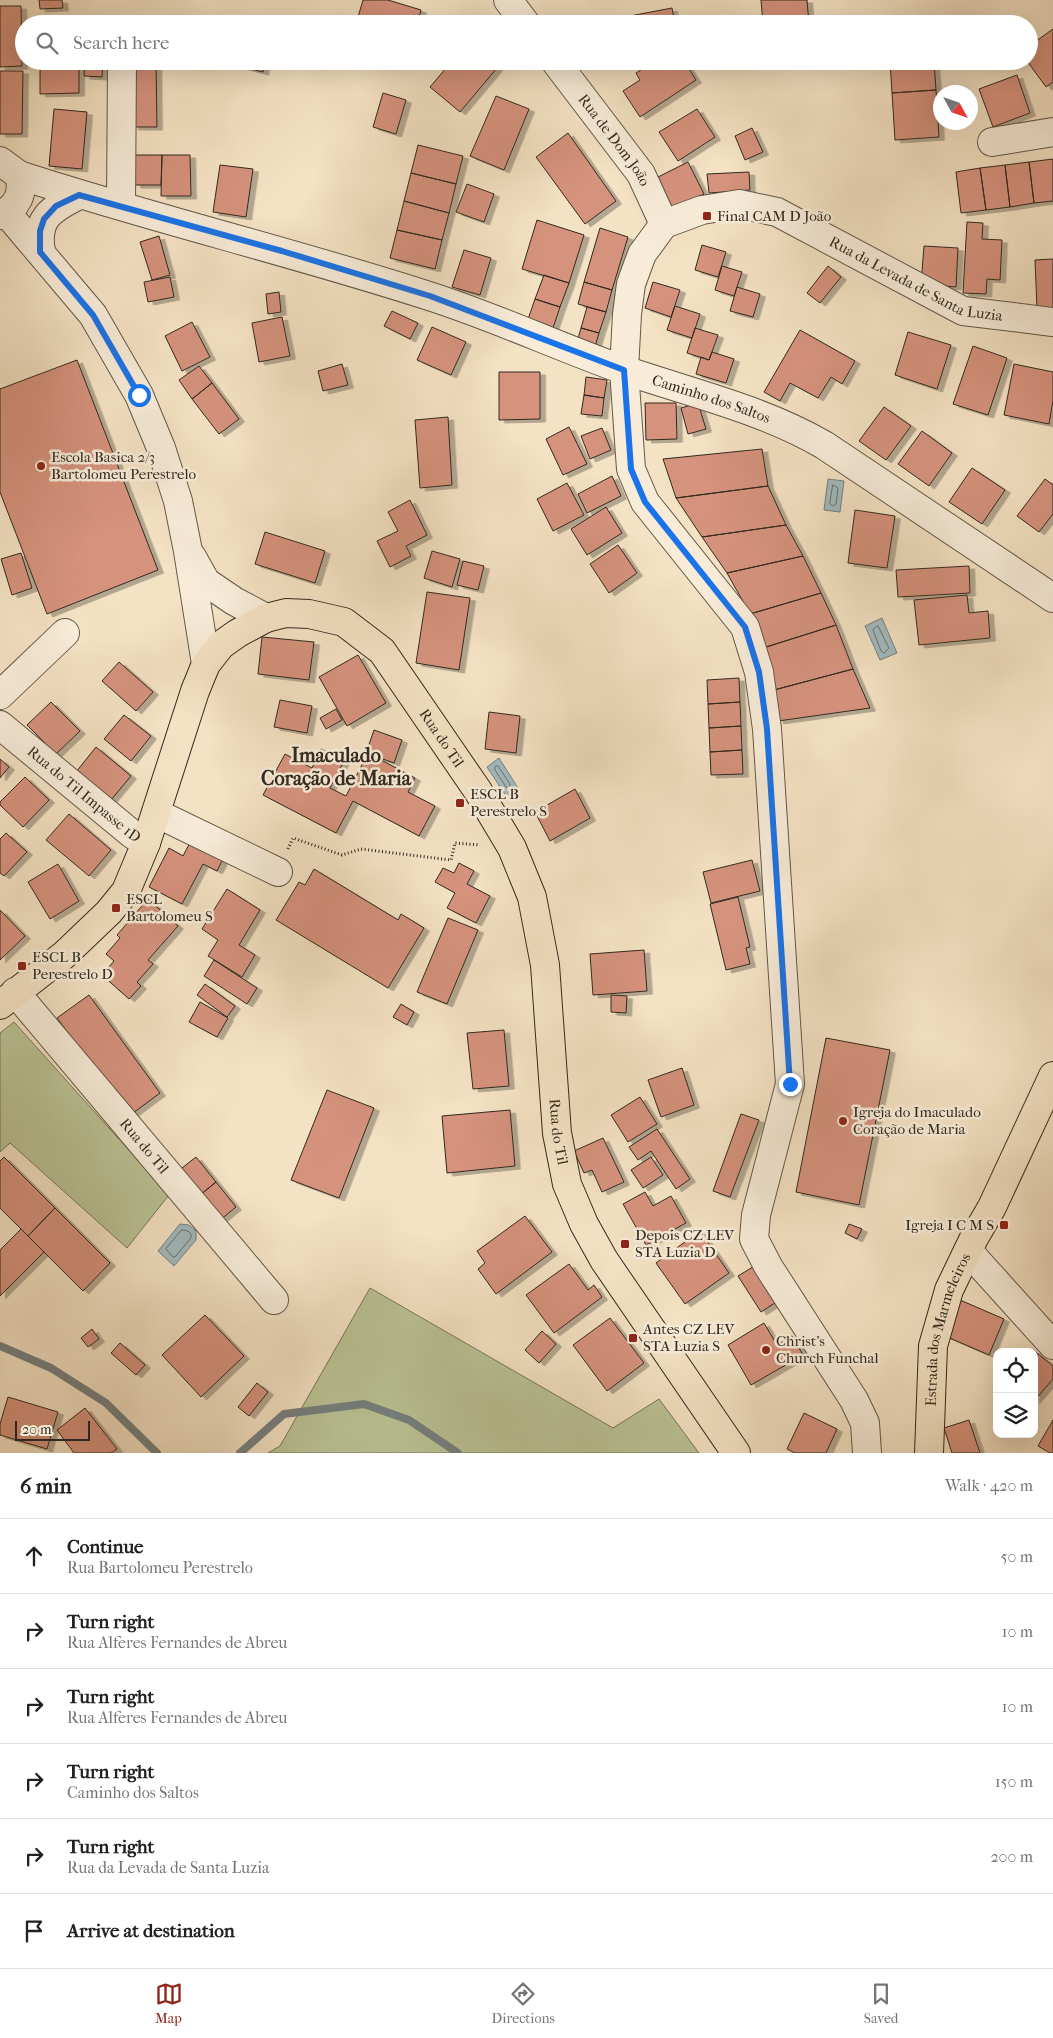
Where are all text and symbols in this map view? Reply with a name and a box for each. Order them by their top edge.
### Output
search box [15,15,1038,70]
icon: search [33,29,61,57]
text: Search here [73,32,169,54]
north arrow [933,85,978,130]
street label: Rua de Dom João [574,90,654,189]
place label: Final CAM D João [717,207,832,225]
marker: Final CAM D João [701,210,713,222]
street label: Rua da Levada de Santa Luzia [826,232,1005,325]
street label: Caminho dos Saltos [650,371,774,427]
route start [128,384,151,407]
place label: Escola Basica 2/3 Bartolomeu Perestrelo [51,448,196,483]
marker: Escola Basica 2/3 Bartolomeu Perestrelo [35,460,47,472]
street label: Rua do Til [415,705,468,771]
street label: Rua do Til Impasse 1D [24,742,144,846]
district label: Imaculado Coração de Maria [261,744,412,791]
place label: ESCL B Perestrelo S [470,785,547,820]
marker: ESCL B Perestrelo S [454,797,466,809]
place label: ESCL Bartolomeu S [126,890,213,925]
marker: ESCL Bartolomeu S [110,902,122,914]
place label: ESCL B Perestrelo D [32,948,113,983]
marker: ESCL B Perestrelo D [16,960,28,972]
route end [779,1073,802,1096]
street label: Rua do Til [546,1098,572,1166]
place label: Igreja do Imaculado Coração de Maria [853,1103,981,1138]
street label: Rua do Til [116,1114,173,1177]
marker: Igreja do Imaculado Coração de Maria [837,1115,849,1127]
place label: Igreja I C M S [905,1216,994,1234]
marker: Igreja I C M S [998,1219,1010,1231]
place label: Depois CZ LEV STA Luzia D [635,1226,735,1261]
marker: Depois CZ LEV STA Luzia D [619,1238,631,1250]
street label: Estrada dos Marmeleiros [922,1250,975,1407]
place label: Antes CZ LEV STA Luzia S [642,1320,735,1355]
marker: Antes CZ LEV STA Luzia S [627,1332,639,1344]
place label: Christ's Church Funchal [776,1332,879,1367]
marker: Christ's Church Funchal [760,1344,772,1356]
map controls [993,1348,1038,1438]
button: locate [993,1348,1038,1393]
button: layers [993,1393,1038,1438]
scale bar [15,1418,90,1441]
text: 20 m [22,1421,52,1438]
text: 6 min [20,1474,72,1498]
text: Walk · 420 m [945,1476,1033,1495]
text: Continue [67,1536,143,1558]
icon: ahead [20,1542,48,1570]
text: 50 m [1001,1547,1033,1566]
text: Rua Bartolomeu Perestrelo [67,1558,253,1577]
text: Turn right [67,1611,154,1633]
icon: right [20,1617,48,1645]
text: 10 m [1002,1622,1033,1641]
text: Rua Alferes Fernandes de Abreu [67,1633,287,1652]
text: Turn right [67,1686,154,1708]
icon: right [20,1692,48,1720]
text: 10 m [1002,1697,1033,1716]
text: Rua Alferes Fernandes de Abreu [67,1708,287,1727]
text: Turn right [67,1761,154,1783]
icon: right [20,1767,48,1795]
text: 150 m [995,1772,1033,1791]
text: Caminho dos Saltos [67,1783,199,1802]
text: Turn right [67,1836,154,1858]
icon: right [20,1842,48,1870]
text: 200 m [990,1847,1033,1866]
text: Rua da Levada de Santa Luzia [67,1858,269,1877]
icon: arrive [20,1917,48,1945]
text: Arrive at destination [67,1920,235,1942]
tab: Map [155,1980,183,2027]
tab: Directions [492,1980,555,2027]
tab: Saved [864,1980,898,2027]

